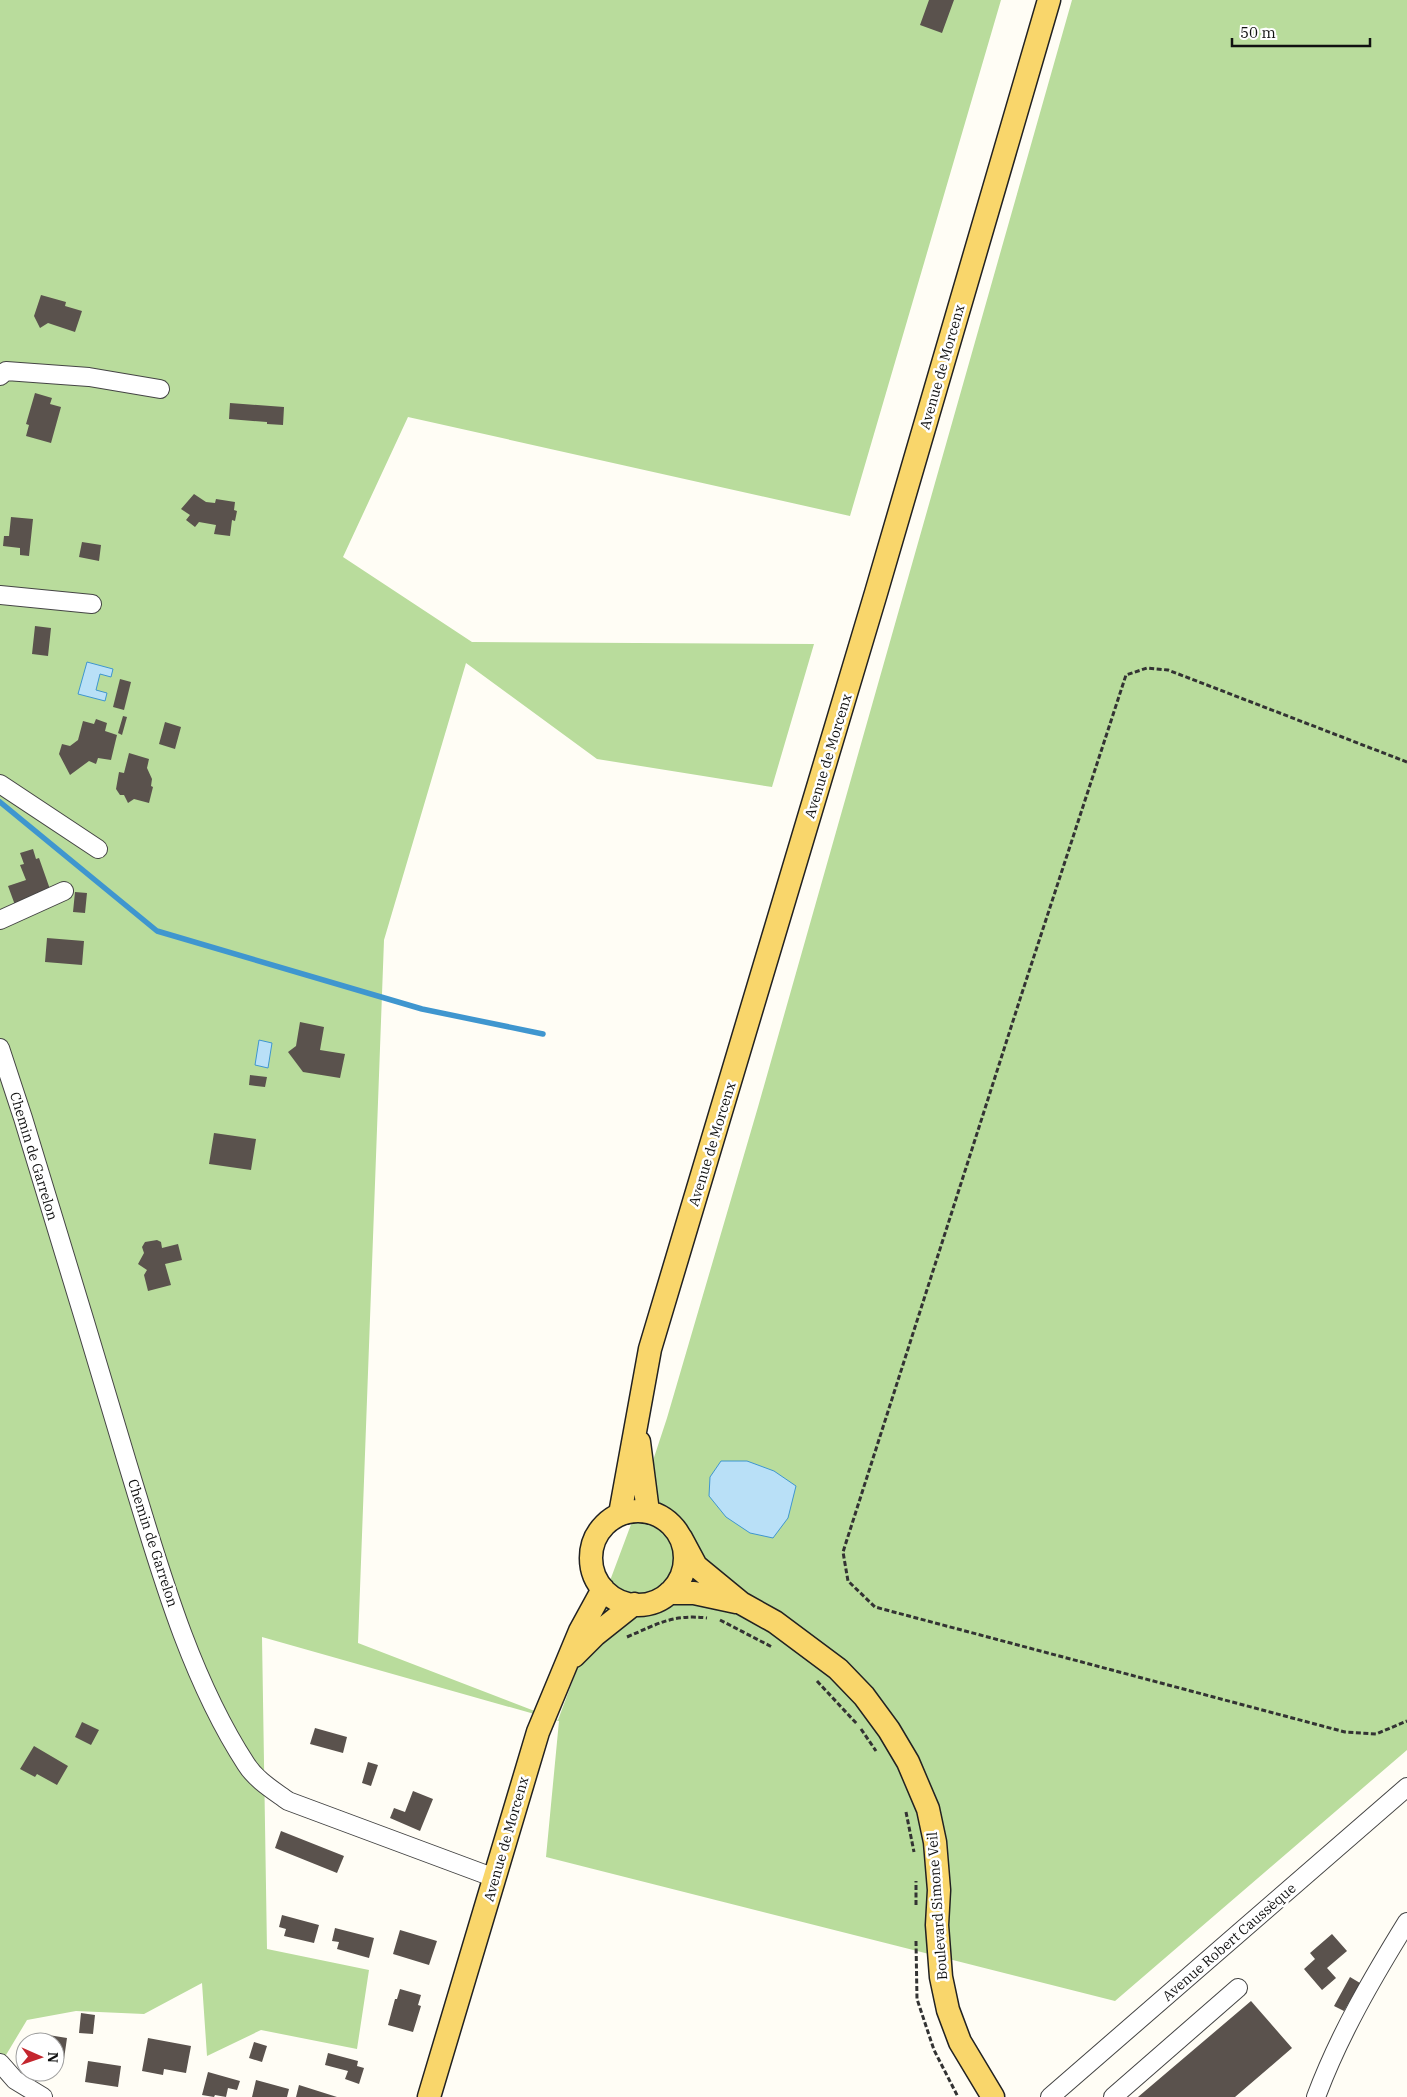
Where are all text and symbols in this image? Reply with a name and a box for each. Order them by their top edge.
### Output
scale bar [1232,15,1370,47]
text: 50 m [1240,23,1276,42]
street label: Avenue de Morcenx [916,302,969,432]
street label: Avenue de Morcenx [800,691,856,821]
street label: Avenue de Morcenx [684,1079,740,1209]
street label: Chemin de Garrelon [6,1090,62,1222]
street label: Chemin de Garrelon [124,1477,182,1609]
street label: Avenue de Morcenx [480,1774,533,1904]
street label: Boulevard Simone Veil [923,1831,951,1981]
street label: Avenue Robert Caussèque [1159,1879,1299,2005]
north arrow [15,2032,65,2082]
text: N [44,2052,62,2063]

